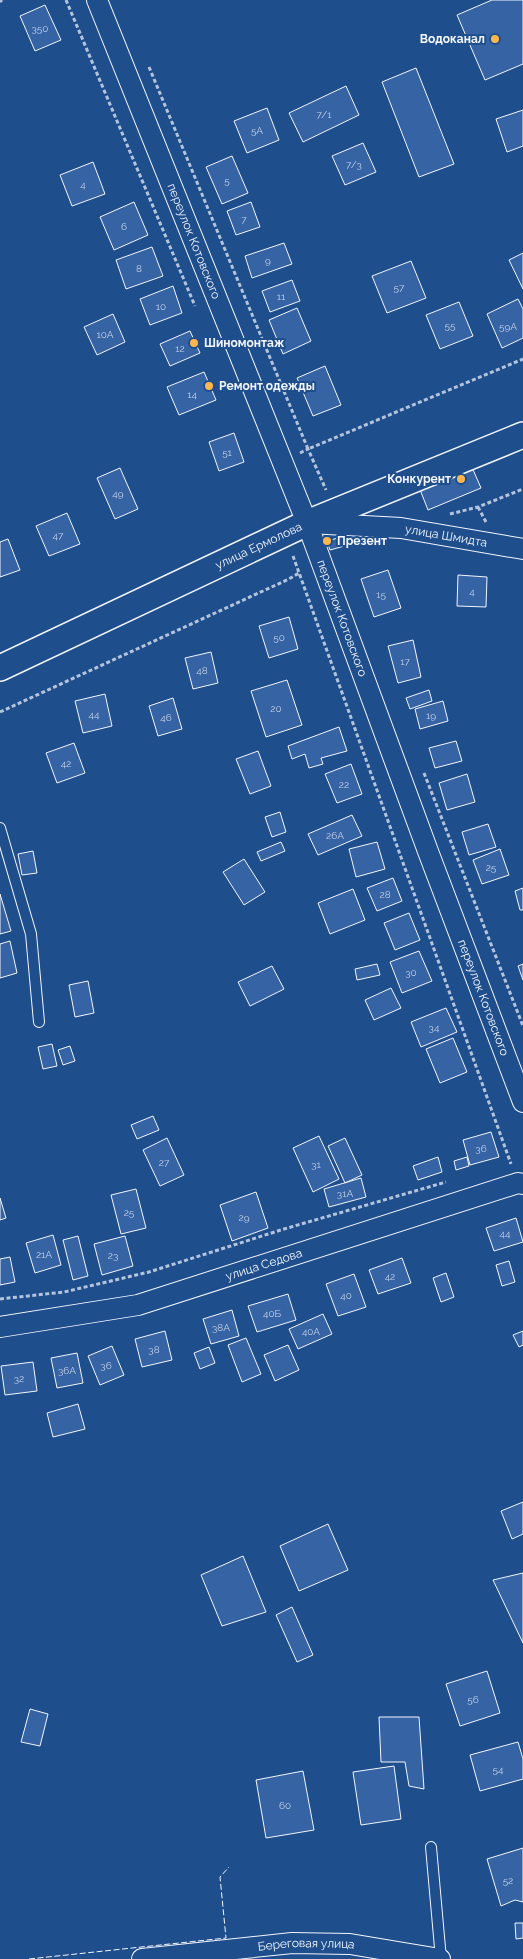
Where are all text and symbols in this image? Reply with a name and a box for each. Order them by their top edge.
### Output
house number: 350 [32,23,48,34]
place label: Водоканал [420,32,485,46]
marker: Водоканал [489,33,501,45]
house number: 7/1 [317,109,332,120]
house number: 5А [251,125,263,136]
house number: 7/3 [346,159,362,170]
house number: 5 [224,175,230,186]
house number: 4 [80,179,86,190]
street label: переулок Котовского [164,181,223,301]
house number: 7 [241,214,247,225]
house number: 6 [121,221,127,232]
house number: 9 [265,255,271,266]
house number: 8 [136,263,142,274]
house number: 57 [394,282,405,293]
house number: 11 [277,291,286,302]
house number: 10 [156,301,166,312]
house number: 55 [445,320,456,331]
house number: 59А [499,321,517,332]
house number: 10А [97,329,114,340]
place label: Шиномонтаж [204,336,285,350]
marker: Шиномонтаж [188,337,200,349]
house number: 12 [175,343,185,354]
place label: Ремонт одежды [219,379,315,393]
marker: Ремонт одежды [203,380,215,392]
house number: 14 [187,389,197,400]
house number: 51 [222,447,233,458]
place label: Конкурент [387,472,451,486]
marker: Конкурент [455,473,467,485]
house number: 49 [112,488,124,499]
street label: улица Ермолова [213,519,304,572]
street label: улица Шмидта [404,522,488,550]
house number: 47 [53,530,64,541]
place label: Презент [337,534,387,548]
marker: Презент [321,535,333,547]
street label: переулок Котовского [314,558,370,678]
house number: 4 [469,586,475,597]
house number: 15 [376,589,386,600]
house number: 50 [273,632,285,643]
house number: 17 [400,656,410,667]
house number: 48 [196,665,208,676]
house number: 20 [270,703,282,714]
house number: 44 [89,709,100,720]
house number: 19 [426,710,436,721]
house number: 46 [160,712,172,723]
house number: 42 [61,758,71,769]
house number: 22 [339,779,349,790]
house number: 26А [326,830,344,841]
house number: 25 [486,862,497,873]
house number: 28 [379,889,391,900]
street label: переулок Котовского [455,938,512,1058]
house number: 30 [405,967,417,978]
house number: 34 [429,1022,440,1033]
house number: 36 [475,1143,487,1154]
house number: 27 [159,1157,170,1168]
house number: 31 [311,1159,322,1170]
house number: 31А [337,1188,353,1199]
house number: 25 [124,1207,135,1218]
house number: 29 [238,1212,250,1223]
house number: 44 [500,1228,511,1239]
street label: улица Седова [224,1246,304,1283]
house number: 21А [36,1249,52,1260]
house number: 23 [108,1250,118,1261]
house number: 42 [385,1271,395,1282]
house number: 40 [340,1290,352,1301]
house number: 40Б [263,1308,282,1319]
house number: 38А [212,1322,230,1333]
house number: 40А [302,1326,320,1337]
house number: 38 [148,1344,160,1355]
house number: 36 [100,1360,112,1371]
house number: 36А [58,1365,76,1376]
house number: 32 [14,1373,24,1384]
house number: 56 [467,1694,479,1705]
house number: 54 [493,1764,504,1775]
house number: 60 [279,1800,291,1811]
house number: 52 [503,1875,513,1886]
street label: Береговая улица [257,1936,356,1954]

